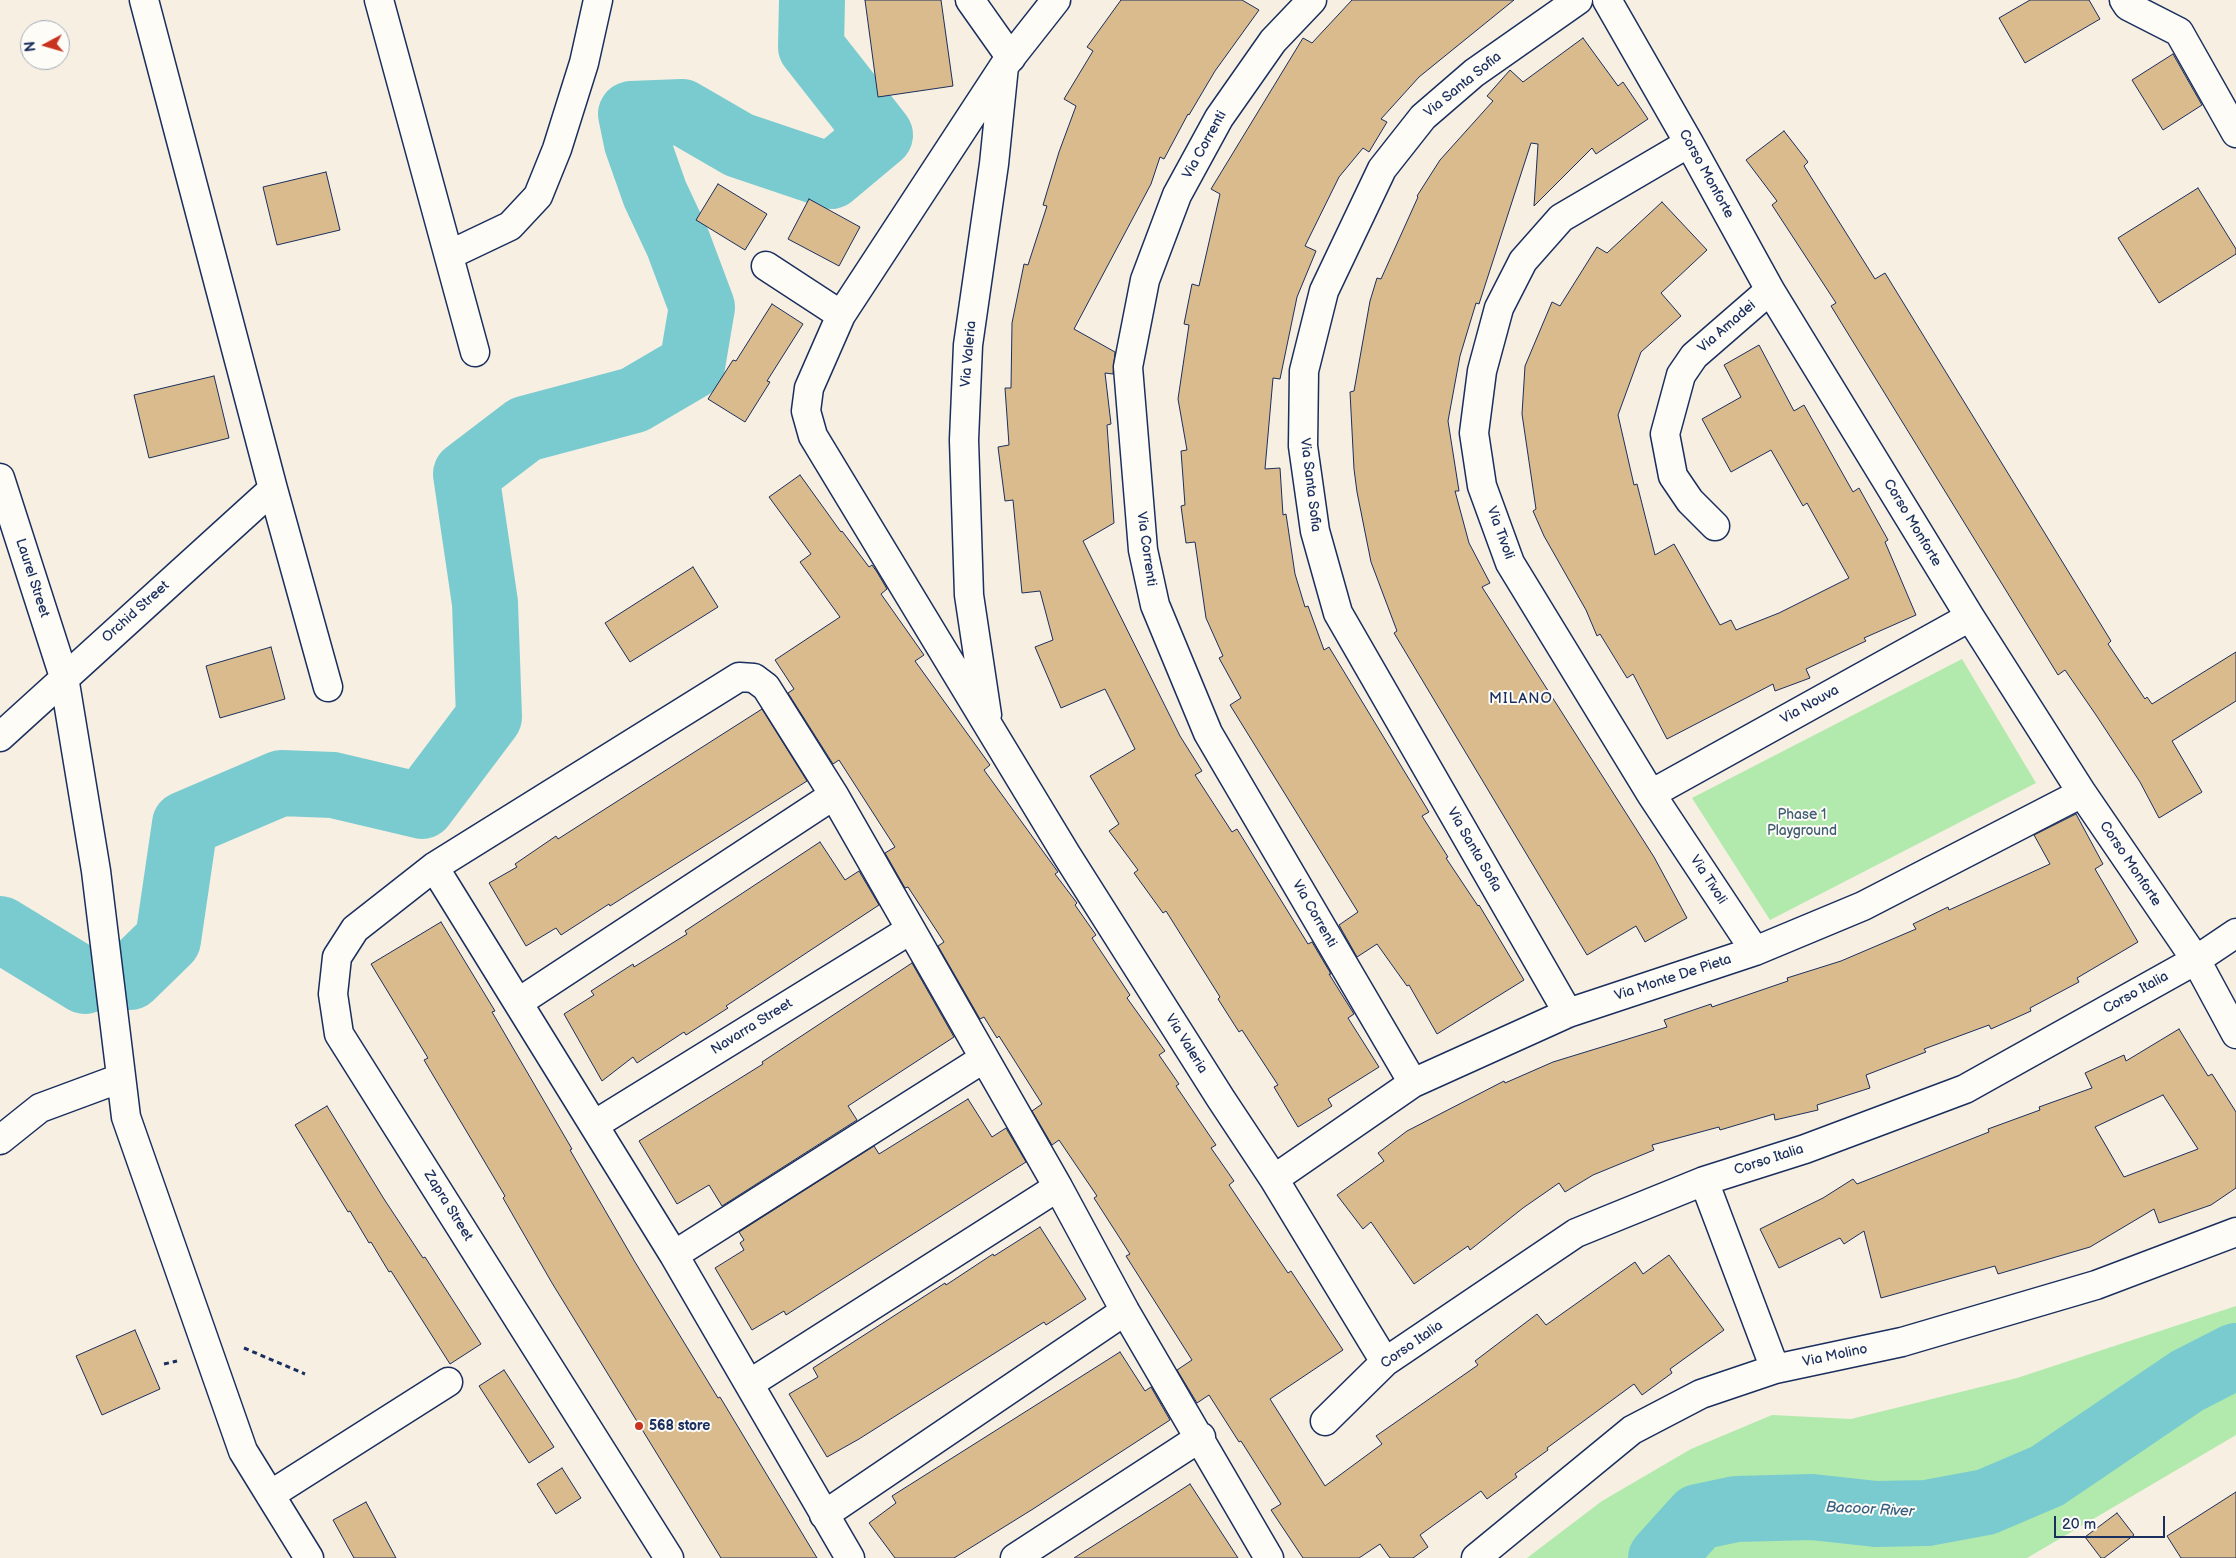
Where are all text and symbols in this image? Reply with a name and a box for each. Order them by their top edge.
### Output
north arrow [20,20,70,70]
text: N [22,40,40,53]
street label: Via Santa Sofia [1421,49,1505,121]
street label: Via Correnti [1179,108,1231,182]
street label: Corso Monforte [1675,127,1737,221]
street label: Via Amadei [1695,297,1759,357]
street label: Via Valeria [958,320,980,388]
street label: Via Santa Sofia [1296,437,1324,533]
street label: Corso Monforte [1879,476,1945,570]
street label: Via Tivoli [1483,504,1517,562]
street label: Via Correnti [1132,511,1160,587]
street label: Laurel Street [11,537,53,619]
street label: Orchid Street [99,578,173,646]
street label: Via Nouva [1778,682,1842,728]
district label: MILANO [1488,690,1554,708]
street label: Via Santa Sofia [1443,805,1505,895]
park label: Phase 1 Playground [1767,807,1837,840]
street label: Corso Monforte [2095,818,2165,910]
street label: Via Tivoli [1686,852,1730,908]
street label: Via Correnti [1288,877,1340,951]
street label: Via Monte De Pieta [1612,951,1734,1005]
street label: Corso Italia [2100,968,2172,1018]
street label: Navarra Street [708,995,796,1059]
street label: Via Valeria [1161,1011,1211,1077]
street label: Corso Italia [1732,1141,1806,1179]
street label: Zapra Street [420,1168,476,1244]
street label: Corso Italia [1378,1317,1446,1373]
street label: Via Molino [1801,1341,1869,1371]
place label: 568 store [649,1418,710,1434]
marker: 568 store [633,1420,645,1432]
water label: Bacoor River [1825,1499,1915,1521]
scale bar [2056,1506,2167,1538]
text: 20 m [2062,1515,2096,1534]

